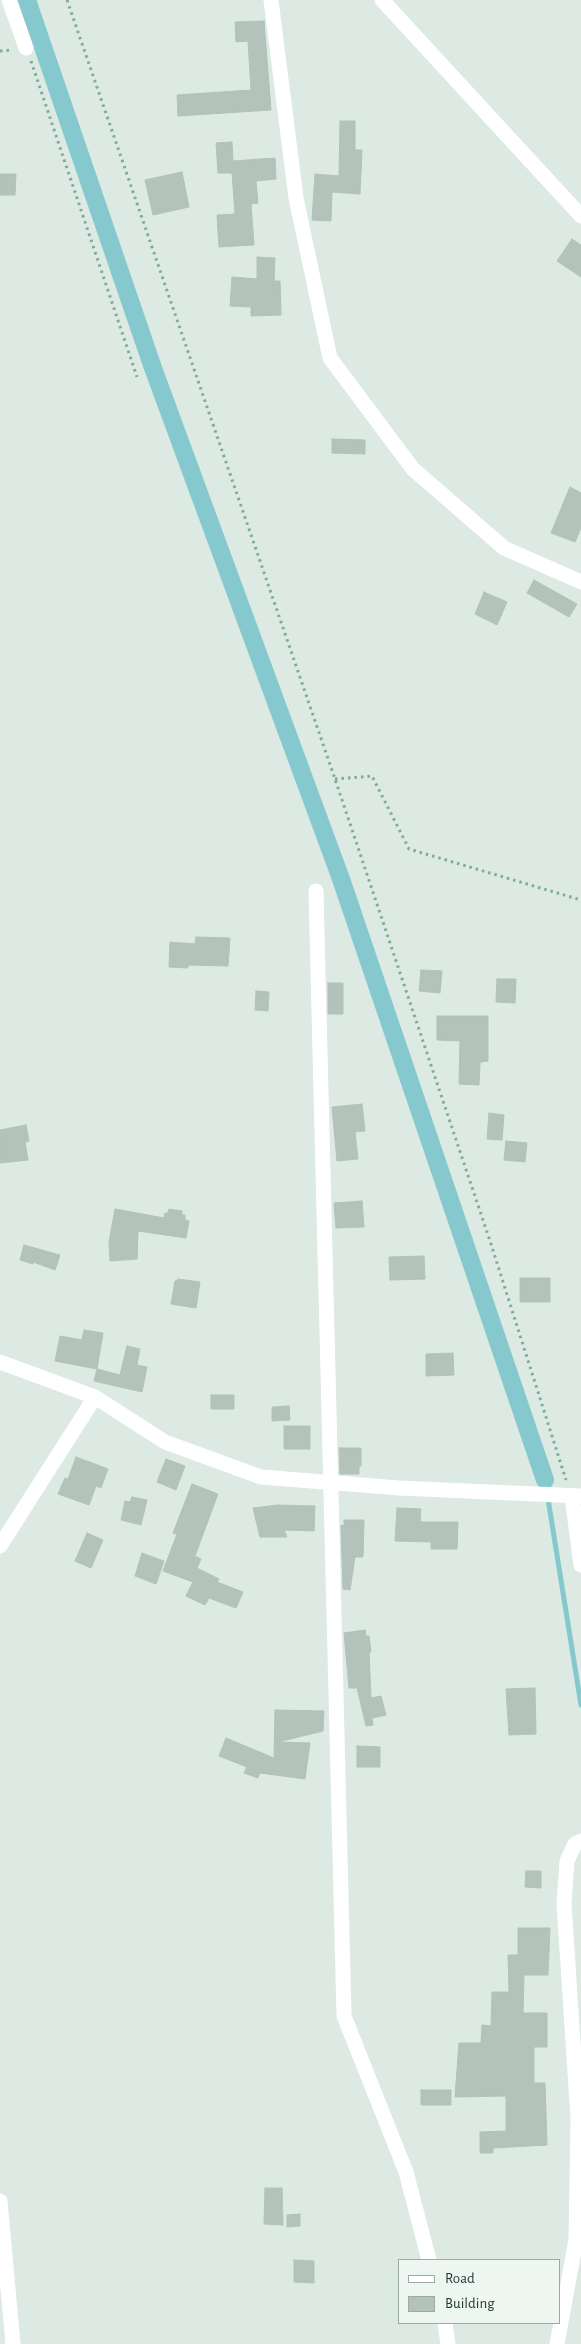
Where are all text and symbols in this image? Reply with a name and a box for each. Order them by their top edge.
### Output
legend [398,2259,561,2324]
text: Road [445,2271,475,2286]
text: Building [445,2296,495,2311]

